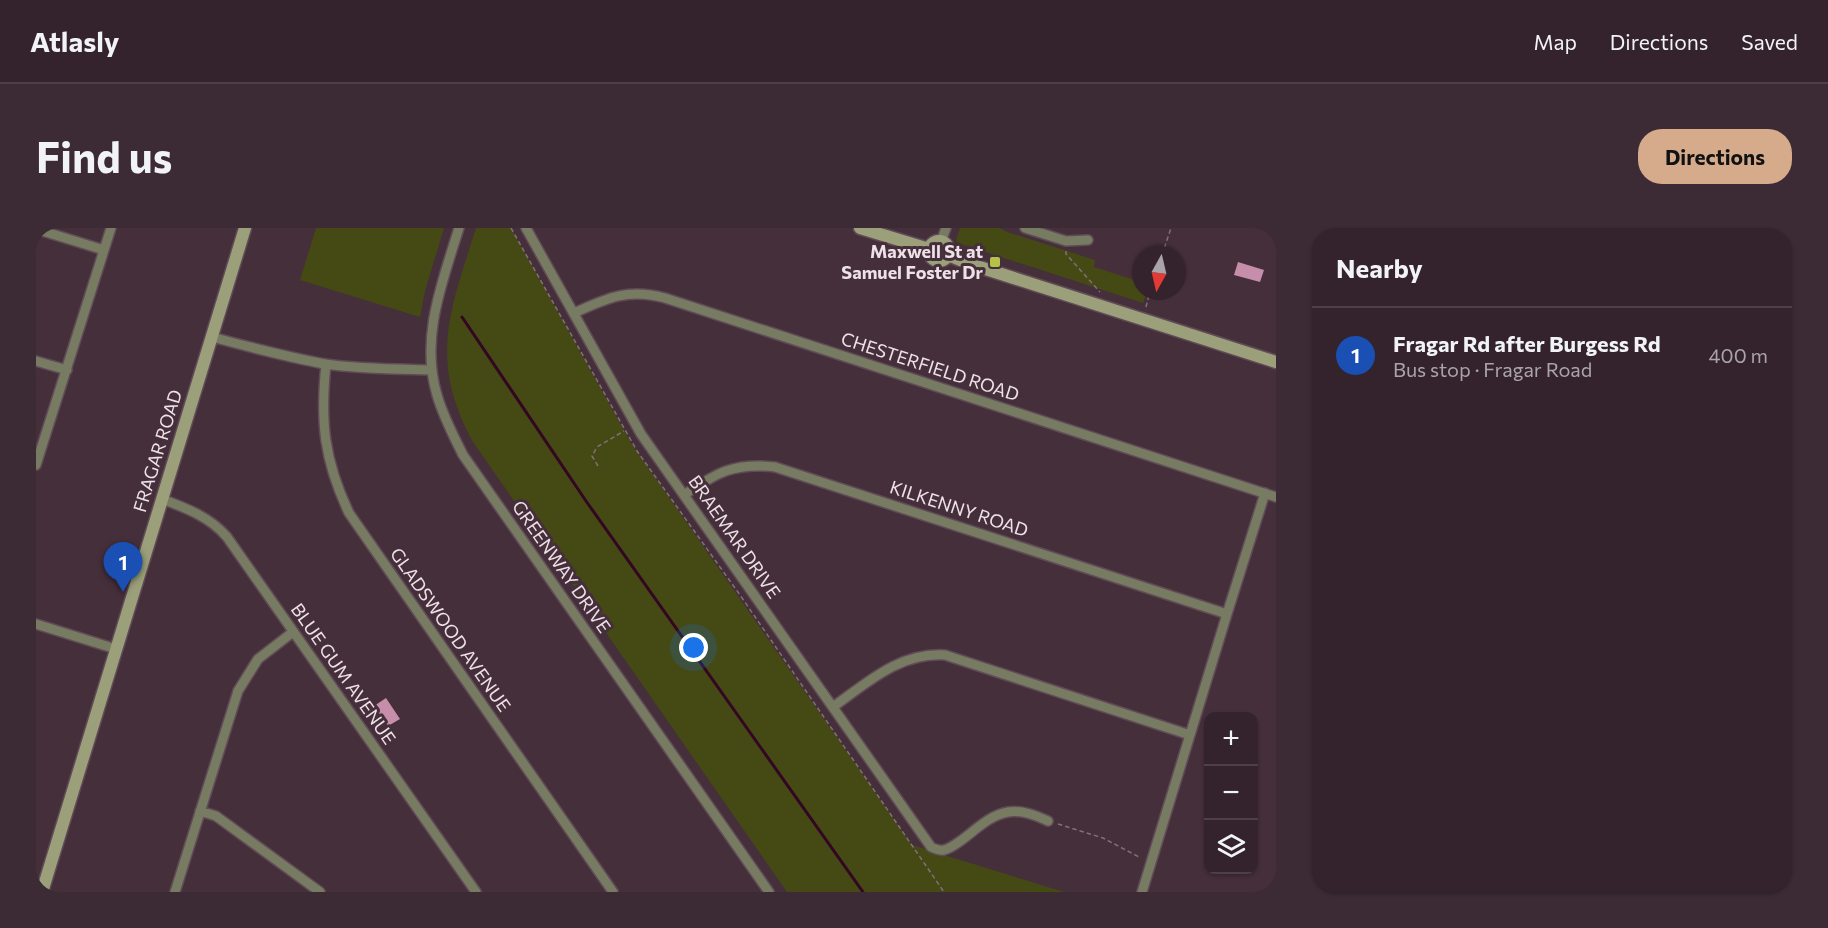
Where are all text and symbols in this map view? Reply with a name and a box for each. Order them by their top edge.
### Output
text: Atlasly [30,24,119,58]
text: Map [1534,29,1577,54]
text: Directions [1610,29,1708,54]
text: Saved [1741,29,1798,54]
button: Directions [1638,129,1792,184]
text: Find us [36,130,172,182]
place label: Maxwell St at Samuel Foster Dr [841,240,984,283]
north arrow [1132,246,1186,300]
text: Nearby [1336,252,1423,283]
marker: Maxwell St at Samuel Foster Dr [988,255,1002,269]
street label: CHESTERFIELD ROAD [839,327,1022,405]
text: Fragar Rd after Burgess Rd [1393,330,1661,357]
text: 1 [1351,343,1360,367]
text: 400 m [1709,343,1768,367]
text: Bus stop · Fragar Road [1393,357,1592,381]
street label: FRAGAR ROAD [128,387,186,515]
street label: BRAEMAR DRIVE [684,471,786,602]
street label: KILKENNY ROAD [887,475,1031,541]
street label: GREENWAY DRIVE [508,496,616,637]
pin: 1 [104,542,142,592]
street label: GLADSWOOD AVENUE [386,543,516,716]
street label: BLUE GUM AVENUE [287,599,401,748]
your location [679,633,708,662]
map controls [1204,712,1258,874]
button: + [1204,712,1258,766]
button: − [1204,766,1258,820]
button: layers [1204,820,1258,874]

